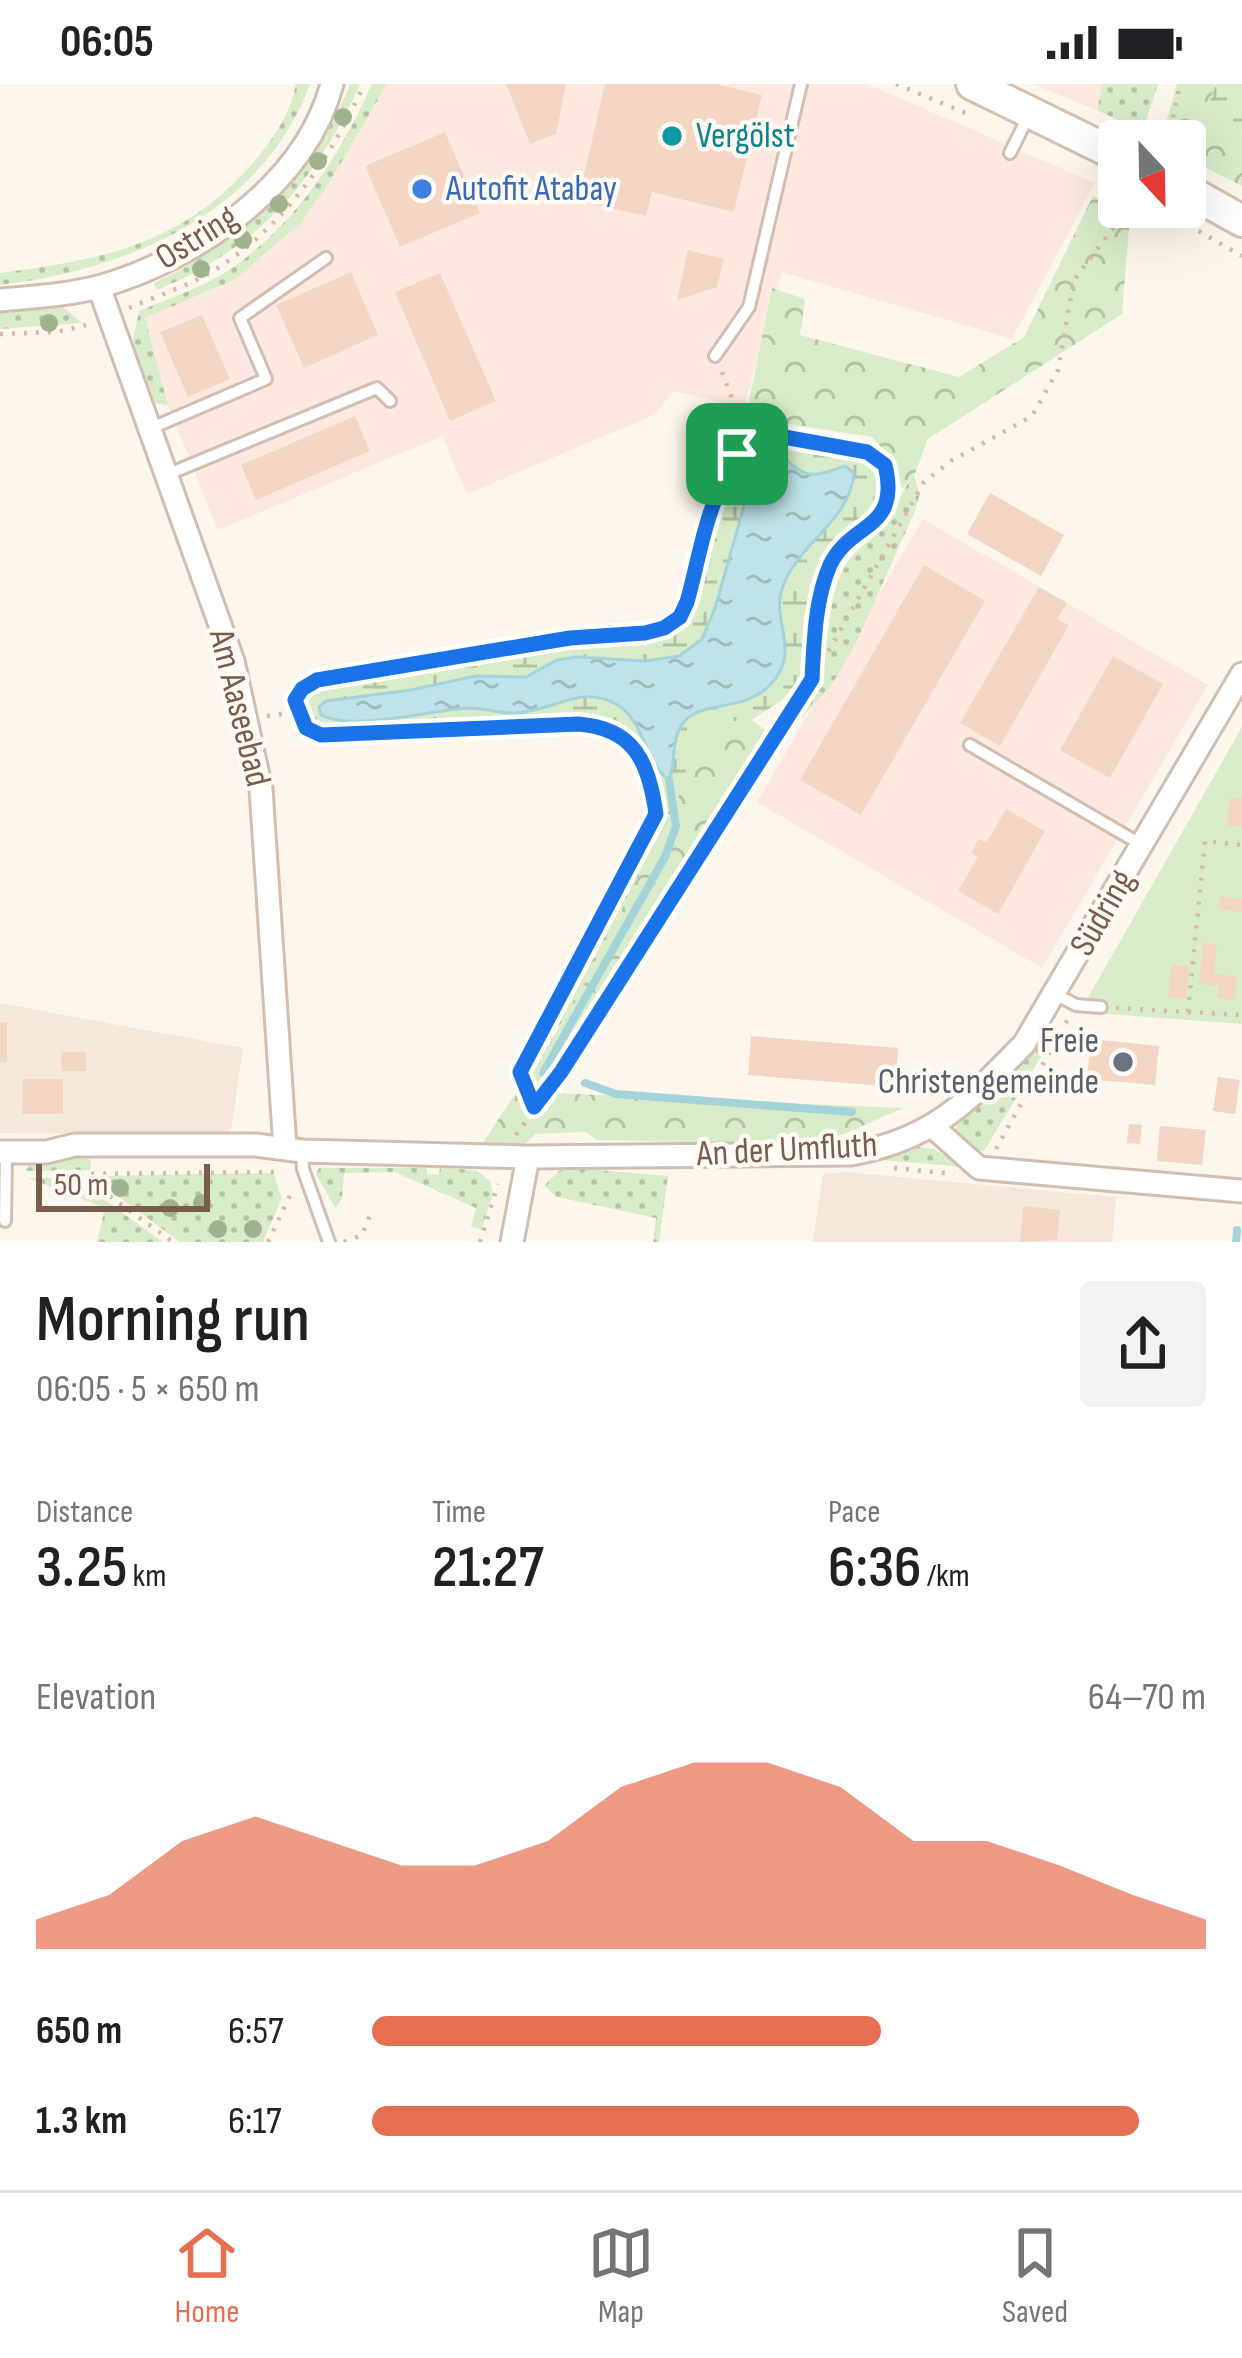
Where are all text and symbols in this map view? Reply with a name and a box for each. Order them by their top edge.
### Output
text: 06:05 [60,15,154,70]
place label: Vergölst [696,115,795,158]
north arrow [1098,120,1206,228]
map controls [1098,120,1206,228]
marker: Vergölst [659,123,685,149]
place label: Autofit Atabay [445,168,617,211]
marker: Autofit Atabay [409,176,435,202]
street label: Ostring [148,196,246,280]
pin [686,403,788,505]
icon: arrive [704,421,770,487]
street label: Am Aaseebad [198,624,279,791]
street label: Südring [1061,862,1145,964]
place label: Freie Christengemeinde [878,1020,1099,1104]
marker: Freie Christengemeinde [1110,1049,1136,1075]
street label: An der Umfluth [695,1124,878,1176]
scale bar [36,1158,210,1211]
text: 50 m [54,1165,108,1205]
text: Morning run [36,1281,310,1360]
button: share [1080,1281,1206,1407]
text: 06:05 · 5 × 650 m [36,1366,259,1413]
text: Distance [36,1492,133,1532]
text: Time [432,1492,486,1532]
text: Pace [828,1492,881,1532]
text: 3.25 [36,1532,127,1604]
text: 21:27 [432,1532,544,1604]
text: 6:36 [828,1532,922,1604]
text: km [127,1556,166,1596]
text: /km [922,1556,970,1596]
text: Elevation [36,1674,156,1721]
text: 64–70 m [1088,1674,1206,1721]
text: 650 m [36,2008,122,2055]
text: 6:57 [228,2008,284,2055]
text: 1.3 km [36,2098,127,2145]
text: 6:17 [228,2098,282,2145]
tab: Home [174,2220,240,2332]
tab: Map [588,2220,654,2332]
tab: Saved [1002,2220,1068,2332]

